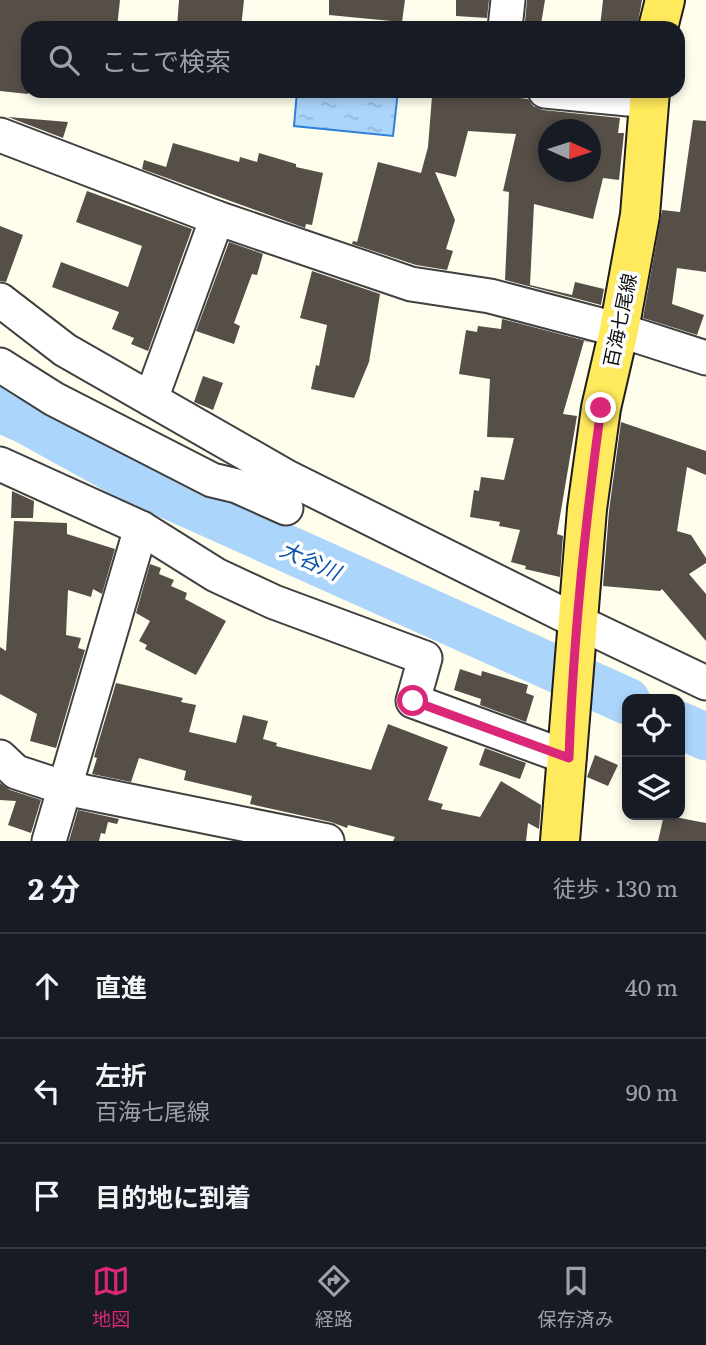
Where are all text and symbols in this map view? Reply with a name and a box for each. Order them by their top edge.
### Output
search box [21,21,685,98]
text: ここで検索 [101,40,231,79]
icon: search [45,41,83,79]
north arrow [538,119,601,182]
street label: 百海七尾線 [595,271,643,369]
route end [585,392,616,423]
water label: 大谷川 [276,532,348,587]
route start [397,685,428,716]
map controls [622,694,685,820]
button: locate [622,694,685,757]
button: layers [622,757,685,820]
text: 2 分 [28,865,80,909]
text: 徒歩 · 130 m [553,870,678,904]
text: 直進 [95,966,147,1005]
icon: ahead [28,967,66,1005]
text: 40 m [625,969,678,1003]
text: 左折 [95,1054,147,1093]
icon: left [28,1072,66,1110]
text: 90 m [626,1074,678,1108]
text: 百海七尾線 [95,1093,210,1127]
text: 目的地に到着 [95,1176,251,1215]
icon: arrive [28,1177,66,1215]
tab: 地図 [92,1262,130,1332]
tab: 経路 [315,1262,353,1332]
tab: 保存済み [538,1262,614,1332]

